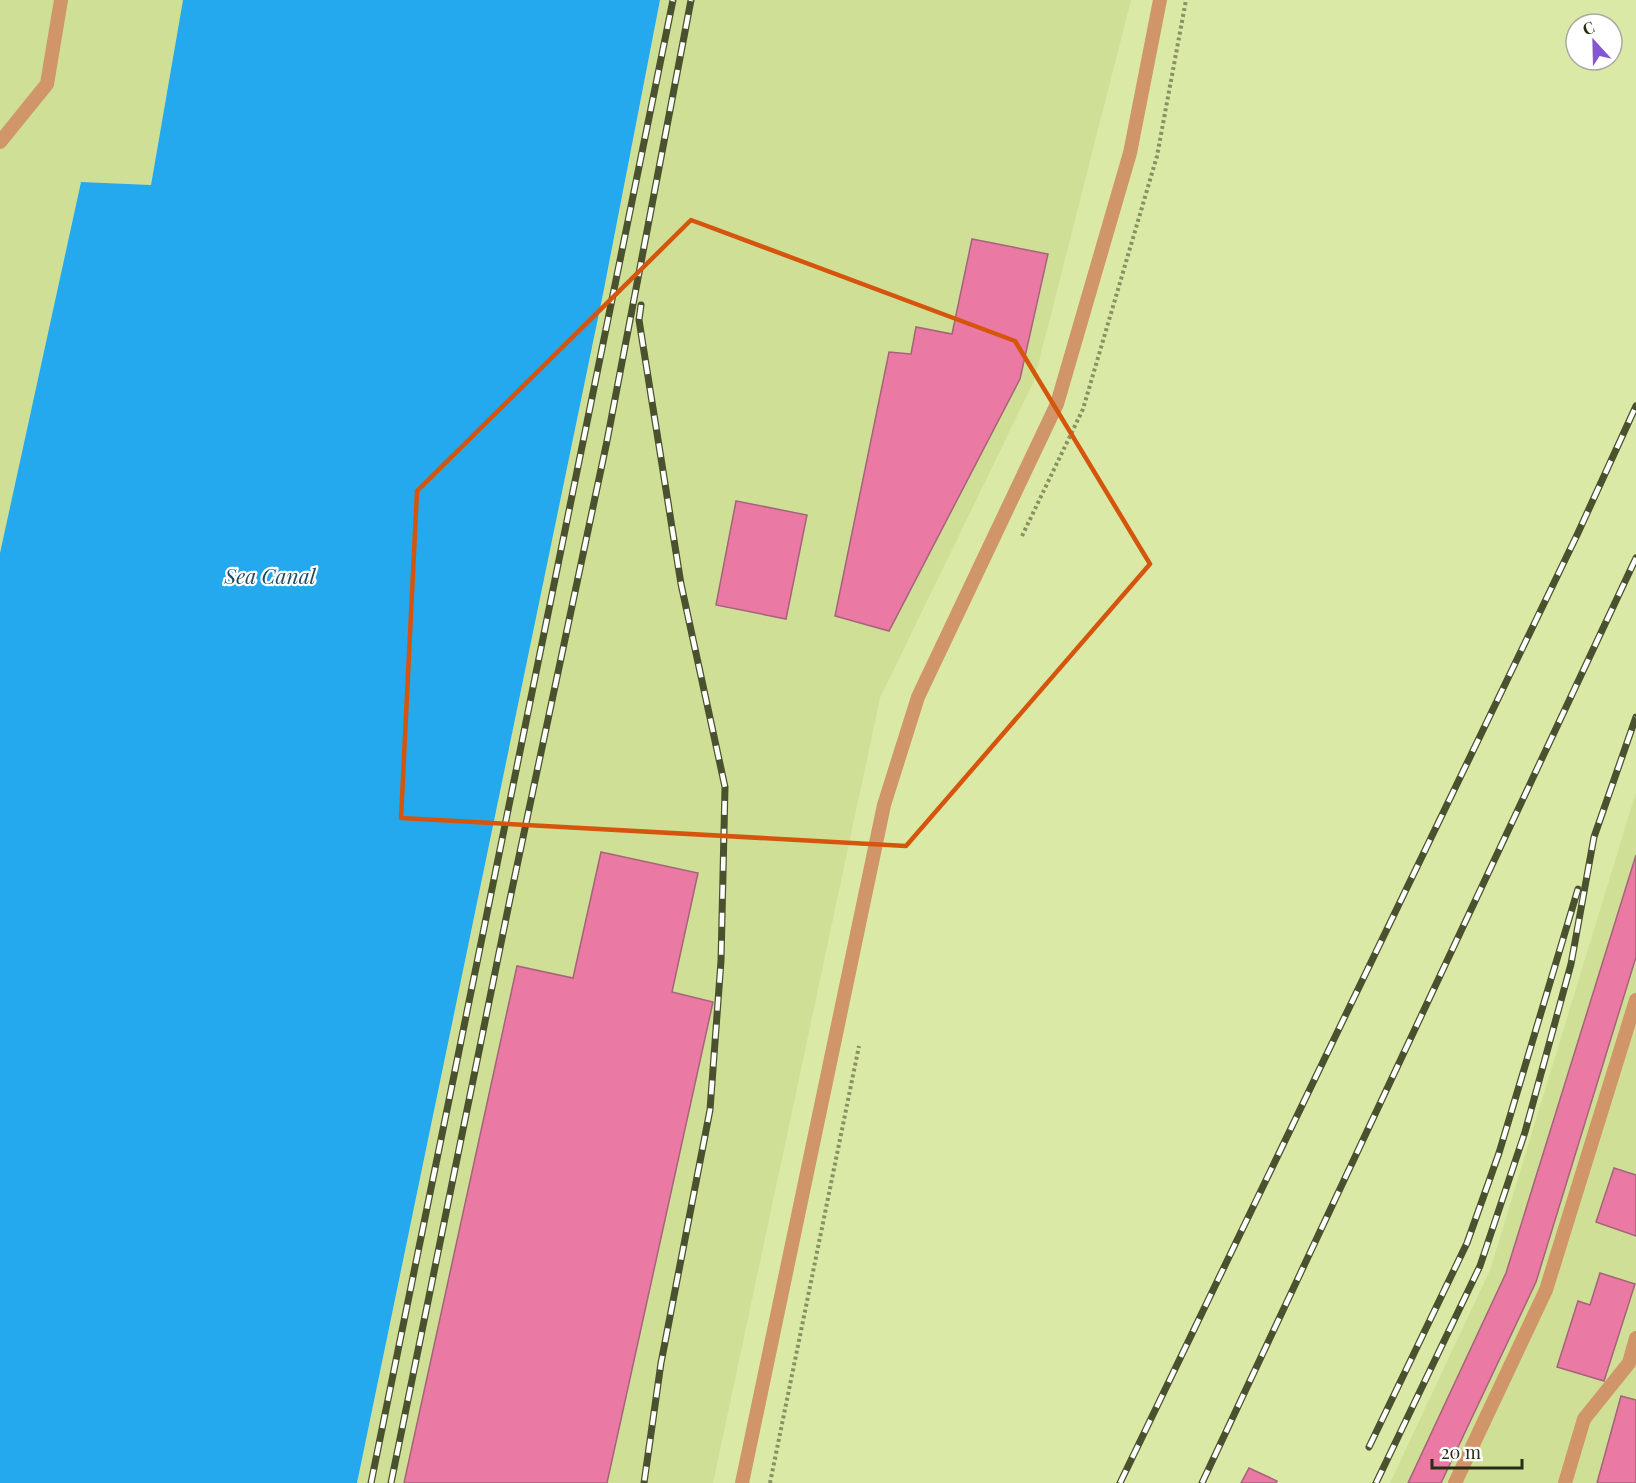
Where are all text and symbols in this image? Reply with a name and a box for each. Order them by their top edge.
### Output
north arrow [1564,12,1624,72]
text: С [1579,16,1597,39]
water label: Sea Canal [224,561,317,589]
scale bar [1432,1432,1522,1470]
text: 20 m [1441,1440,1481,1464]

